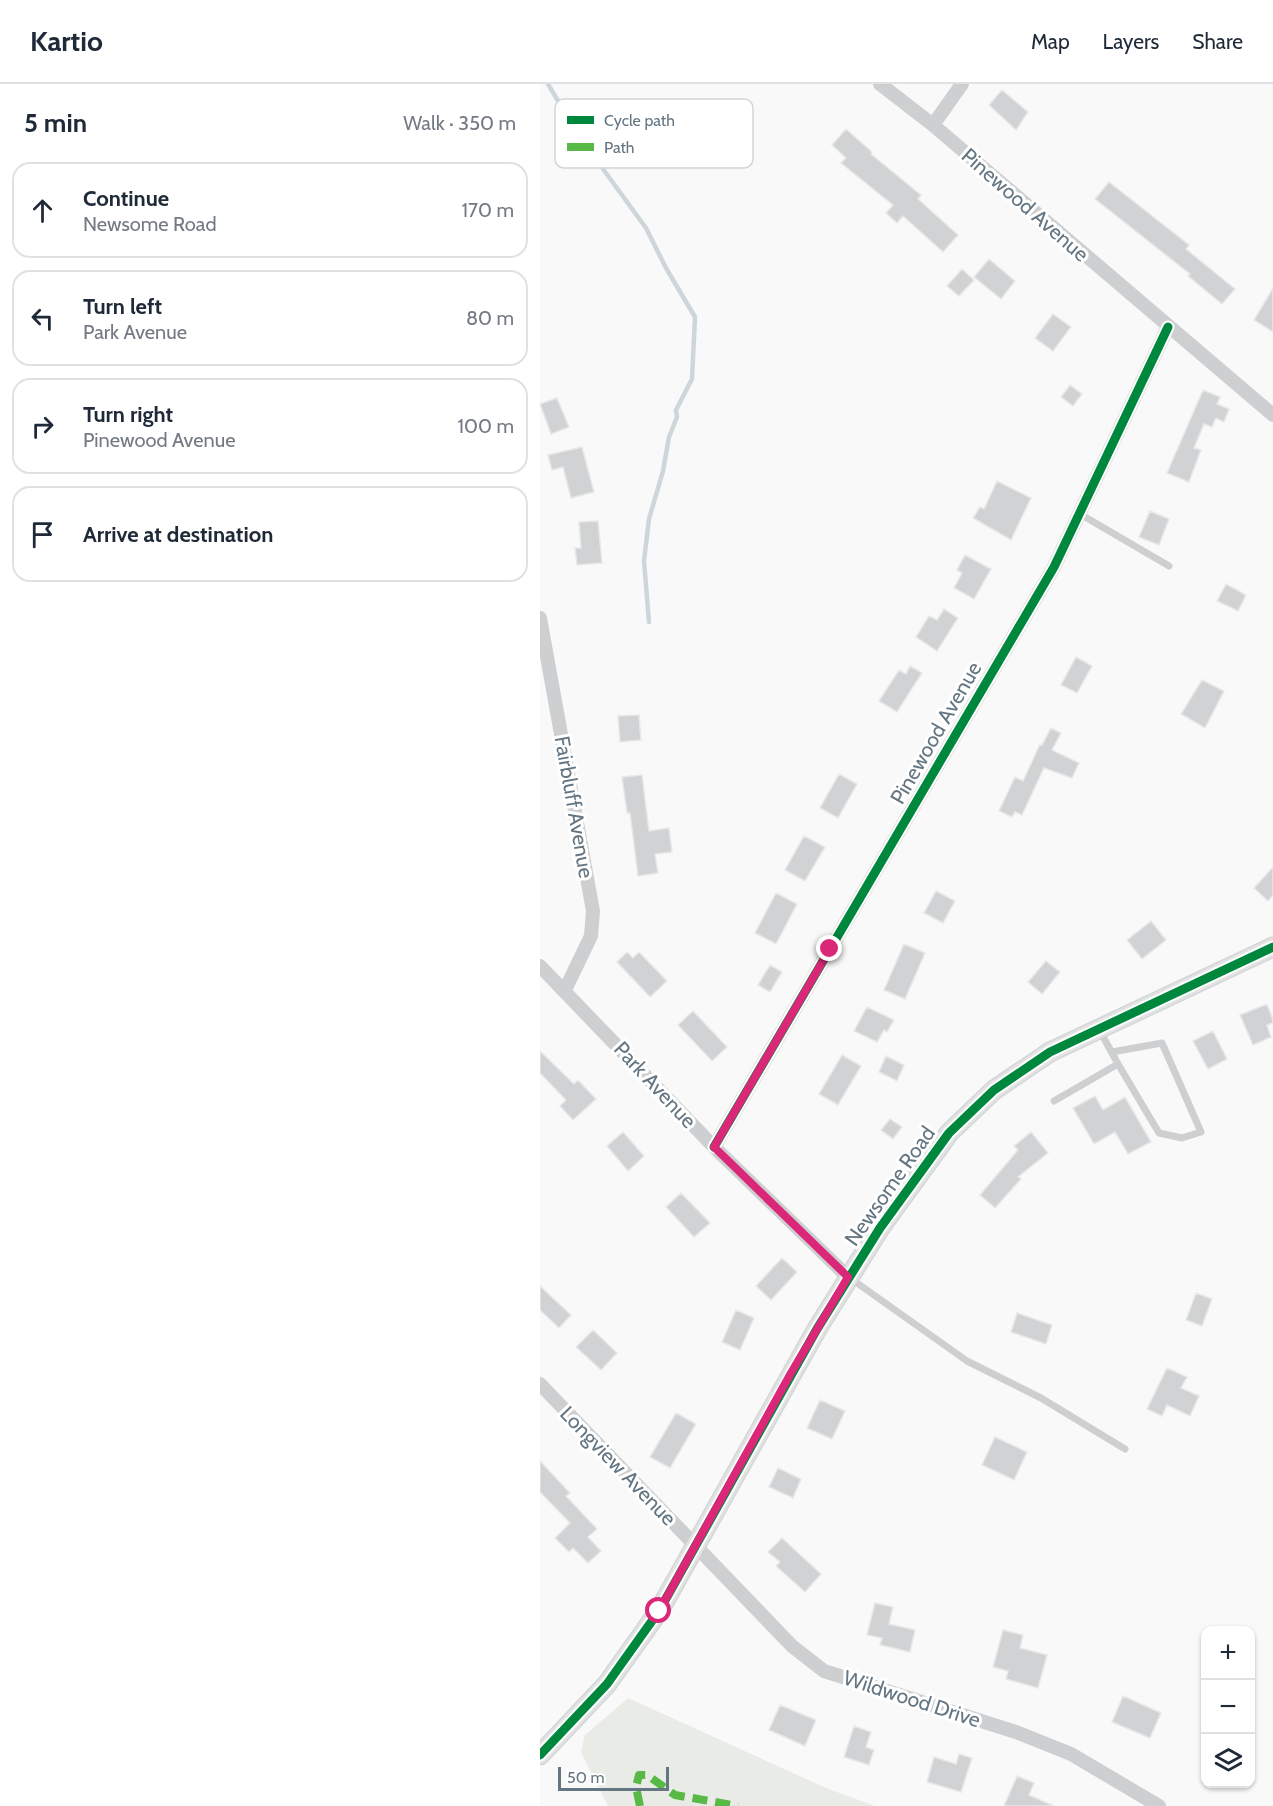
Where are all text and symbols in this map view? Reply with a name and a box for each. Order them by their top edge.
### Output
text: Kartio [30,24,103,58]
text: Map [1031,29,1070,54]
text: Layers [1103,29,1159,54]
text: Share [1192,29,1243,54]
legend [555,99,753,168]
text: 5 min [24,107,87,139]
text: Walk · 350 m [403,111,516,135]
text: Cycle path [604,111,675,130]
text: Path [604,138,635,157]
street label: Pinewood Avenue [957,143,1094,267]
text: Continue [83,185,169,212]
icon: ahead [26,194,59,227]
text: 170 m [462,198,514,222]
text: Newsome Road [83,212,216,236]
text: Turn left [83,293,162,320]
icon: left [26,302,59,335]
text: 80 m [466,306,514,330]
text: Park Avenue [83,320,187,344]
text: Turn right [83,401,173,428]
icon: right [26,410,59,443]
text: 100 m [458,414,514,438]
text: Pinewood Avenue [83,428,235,452]
icon: arrive [26,518,59,551]
text: Arrive at destination [83,521,273,548]
street label: Pinewood Avenue [885,657,987,808]
street label: Fairbluff Avenue [550,734,599,880]
route end [816,935,842,961]
street label: Park Avenue [609,1036,702,1133]
street label: Newsome Road [839,1121,940,1250]
street label: Longview Avenue [555,1401,682,1531]
route start [645,1597,671,1623]
map controls [1201,1626,1255,1788]
button: + [1201,1626,1255,1680]
street label: Wildwood Drive [841,1665,984,1732]
button: − [1201,1680,1255,1734]
button: layers [1201,1734,1255,1788]
scale bar [558,1764,669,1792]
text: 50 m [567,1768,604,1787]

